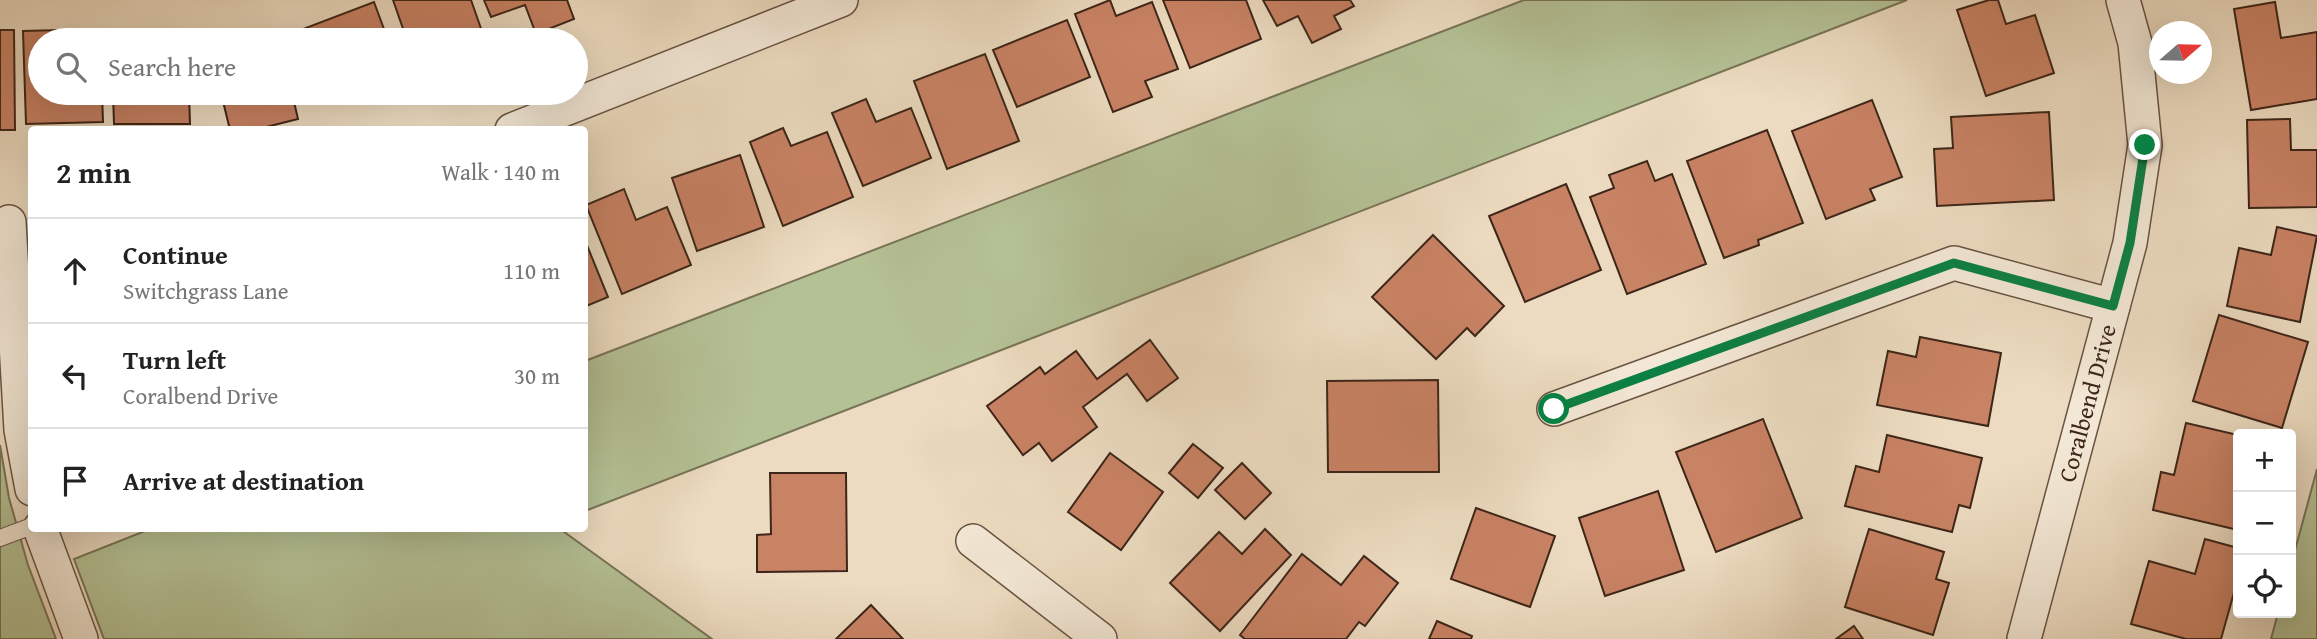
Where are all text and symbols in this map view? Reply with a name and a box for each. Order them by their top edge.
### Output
north arrow [2149,21,2212,84]
search box [28,28,588,105]
text: Search here [108,47,236,86]
icon: search [52,48,90,86]
route end [2129,129,2160,160]
text: 2 min [56,150,131,194]
text: Walk · 140 m [441,155,560,188]
text: Continue [123,235,228,274]
icon: ahead [56,252,94,290]
text: 110 m [503,254,560,287]
text: Switchgrass Lane [123,274,289,307]
street label: Coralbend Drive [2049,320,2125,486]
text: Turn left [123,340,226,379]
icon: left [56,357,94,395]
text: 30 m [514,359,560,392]
text: Coralbend Drive [123,379,278,412]
route start [1538,393,1569,424]
map controls [2233,429,2296,618]
button: + [2233,429,2296,492]
text: Arrive at destination [123,461,364,500]
icon: arrive [56,462,94,500]
button: − [2233,492,2296,555]
button: locate [2233,555,2296,618]

